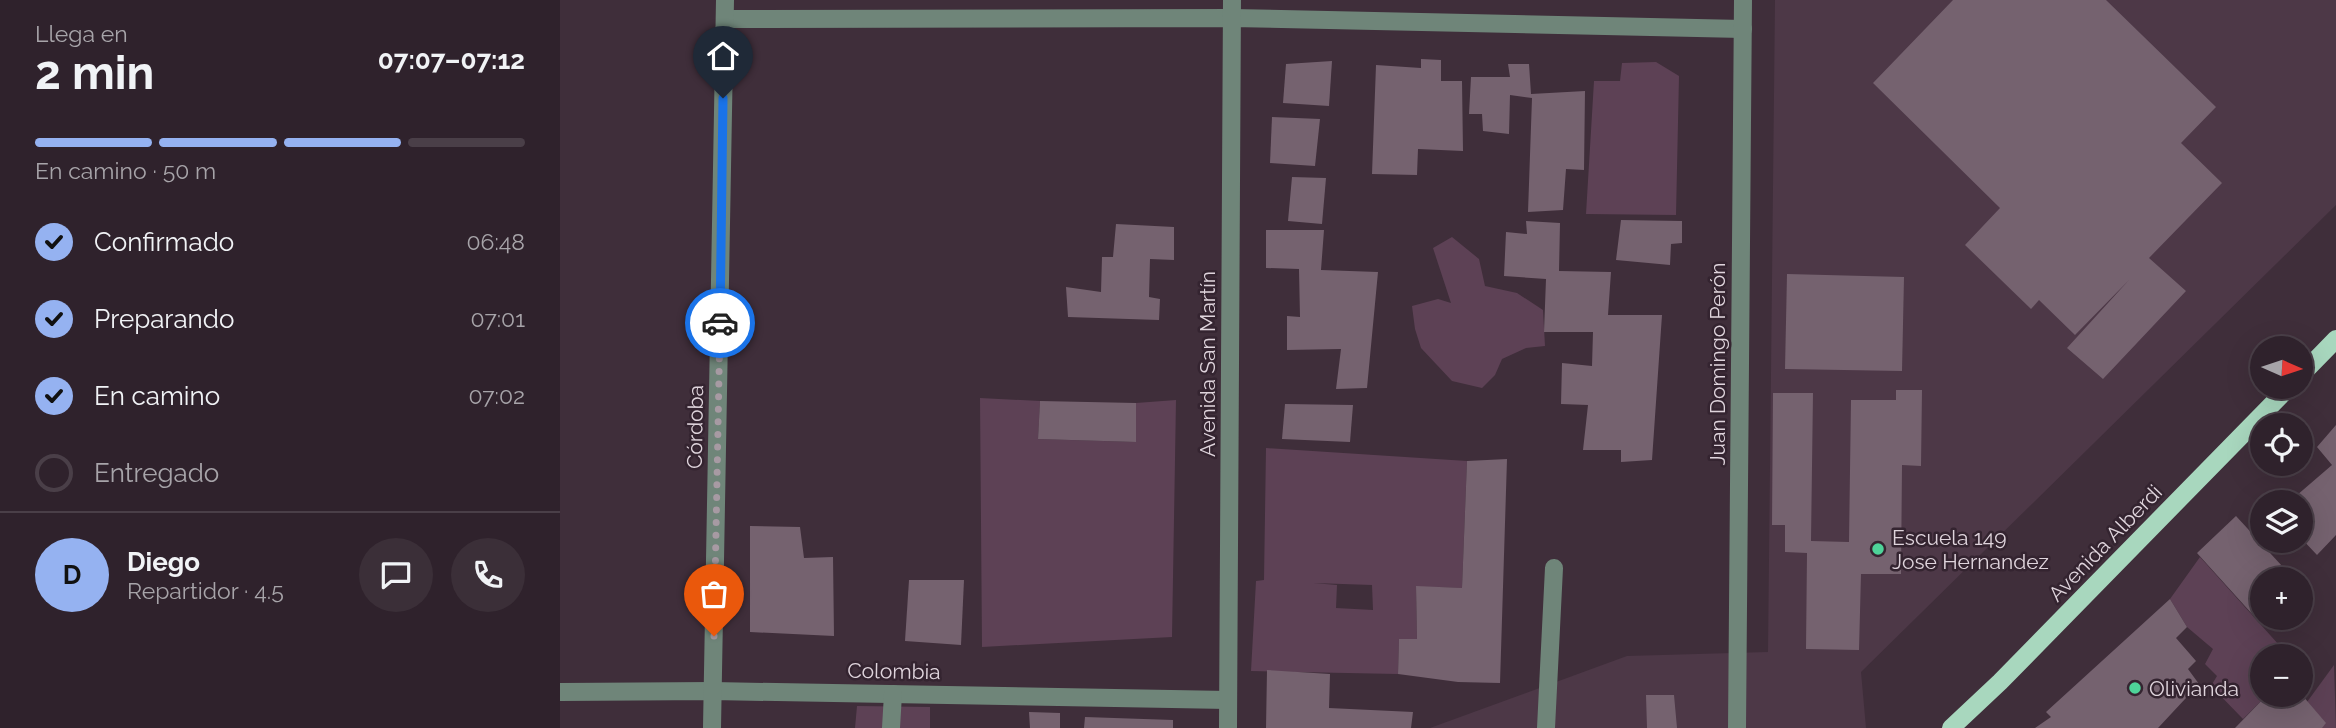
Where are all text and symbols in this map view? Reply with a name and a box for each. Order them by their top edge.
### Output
text: Llega en [35,20,128,47]
pin [693,26,753,98]
icon: home [704,37,742,75]
text: 07:07–07:12 [378,45,525,75]
text: 2 min [35,46,154,100]
text: En camino · 50 m [35,157,216,184]
icon: check [35,223,73,261]
text: Confirmado [94,227,234,257]
text: 06:48 [467,228,525,255]
street label: Juan Domingo Perón [1705,263,1730,465]
street label: Avenida San Martín [1195,271,1220,457]
courier [685,288,755,358]
icon: check [35,300,73,338]
text: Preparando [94,304,234,334]
icon: car [701,304,739,342]
text: 07:01 [471,305,525,332]
north arrow [2250,336,2314,399]
map controls [2250,336,2313,707]
icon: check [35,377,73,415]
text: En camino [94,381,220,411]
text: 07:02 [468,382,525,409]
street label: Córdoba [682,385,708,469]
button: locate [2250,413,2313,476]
text: Entregado [94,458,219,488]
street label: Avenida Alberdi [2043,479,2167,607]
button: layers [2250,490,2313,553]
place label: Escuela 149 Jose Hernandez [1892,525,2049,574]
button: chat [359,538,433,612]
button: phone [451,538,525,612]
marker: Escuela 149 Jose Hernandez [1870,541,1886,557]
text: Diego [127,547,200,577]
text: D [63,560,81,590]
pin [684,564,744,636]
button: + [2250,567,2313,630]
icon: bag [695,575,733,613]
text: Repartidor · 4.5 [127,577,284,604]
button: − [2250,644,2313,707]
street label: Colombia [847,658,941,684]
place label: Olivianda [2149,676,2239,701]
marker: Olivianda [2127,680,2143,696]

